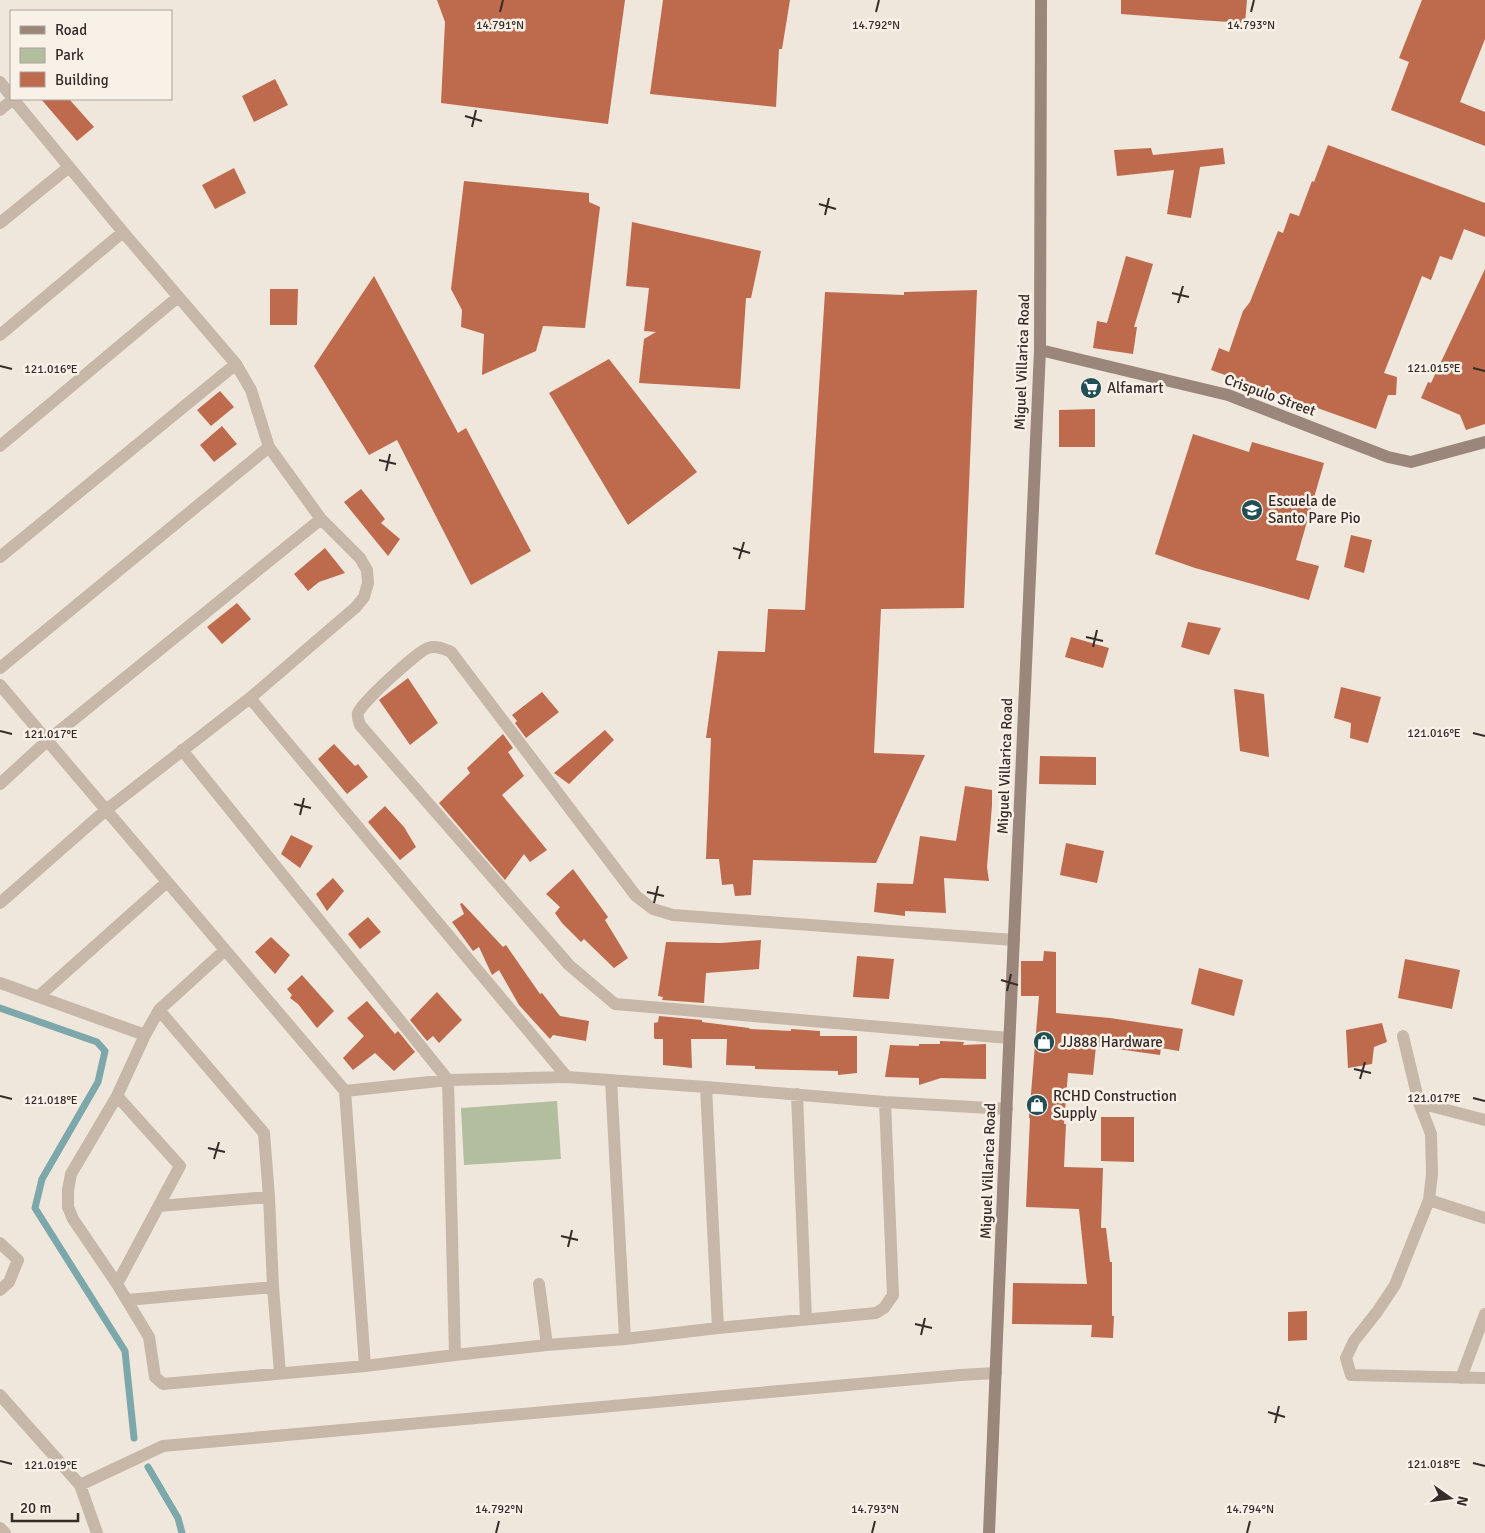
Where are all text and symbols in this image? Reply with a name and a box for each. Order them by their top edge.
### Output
legend [10,10,172,100]
text: 14.791°N [476,18,524,33]
text: 14.792°N [852,18,900,33]
text: 14.793°N [1227,18,1275,33]
text: Road [55,21,87,39]
text: Park [55,46,84,64]
text: Building [55,71,109,89]
street label: Miguel Villarica Road [1011,293,1033,430]
text: 121.015°E [1407,361,1461,376]
text: 121.016°E [24,362,78,377]
street label: Crispulo Street [1222,370,1318,420]
supermarket icon: Alfamart [1079,376,1103,400]
place label: Alfamart [1107,379,1164,397]
place label: Escuela de Santo Pare Pio [1268,492,1361,527]
school or university icon: Escuela de Santo Pare Pio [1240,498,1264,522]
street label: Miguel Villarica Road [994,697,1016,834]
text: 121.016°E [1407,726,1461,741]
text: 121.017°E [24,727,78,742]
shop icon: JJ888 Hardware [1032,1030,1056,1054]
place label: JJ888 Hardware [1060,1033,1163,1051]
place label: RCHD Construction Supply [1053,1087,1177,1122]
text: 121.017°E [1407,1091,1461,1106]
text: 121.018°E [24,1093,78,1108]
shop icon: RCHD Construction Supply [1025,1093,1049,1117]
street label: Miguel Villarica Road [977,1102,999,1239]
text: 121.018°E [1407,1457,1461,1472]
text: 121.019°E [24,1458,78,1473]
north arrow [1425,1473,1475,1523]
scale bar [12,1490,79,1522]
text: N [1453,1494,1472,1508]
text: 20 m [20,1499,51,1517]
text: 14.792°N [475,1502,523,1517]
text: 14.793°N [851,1502,899,1517]
text: 14.794°N [1226,1502,1274,1517]

